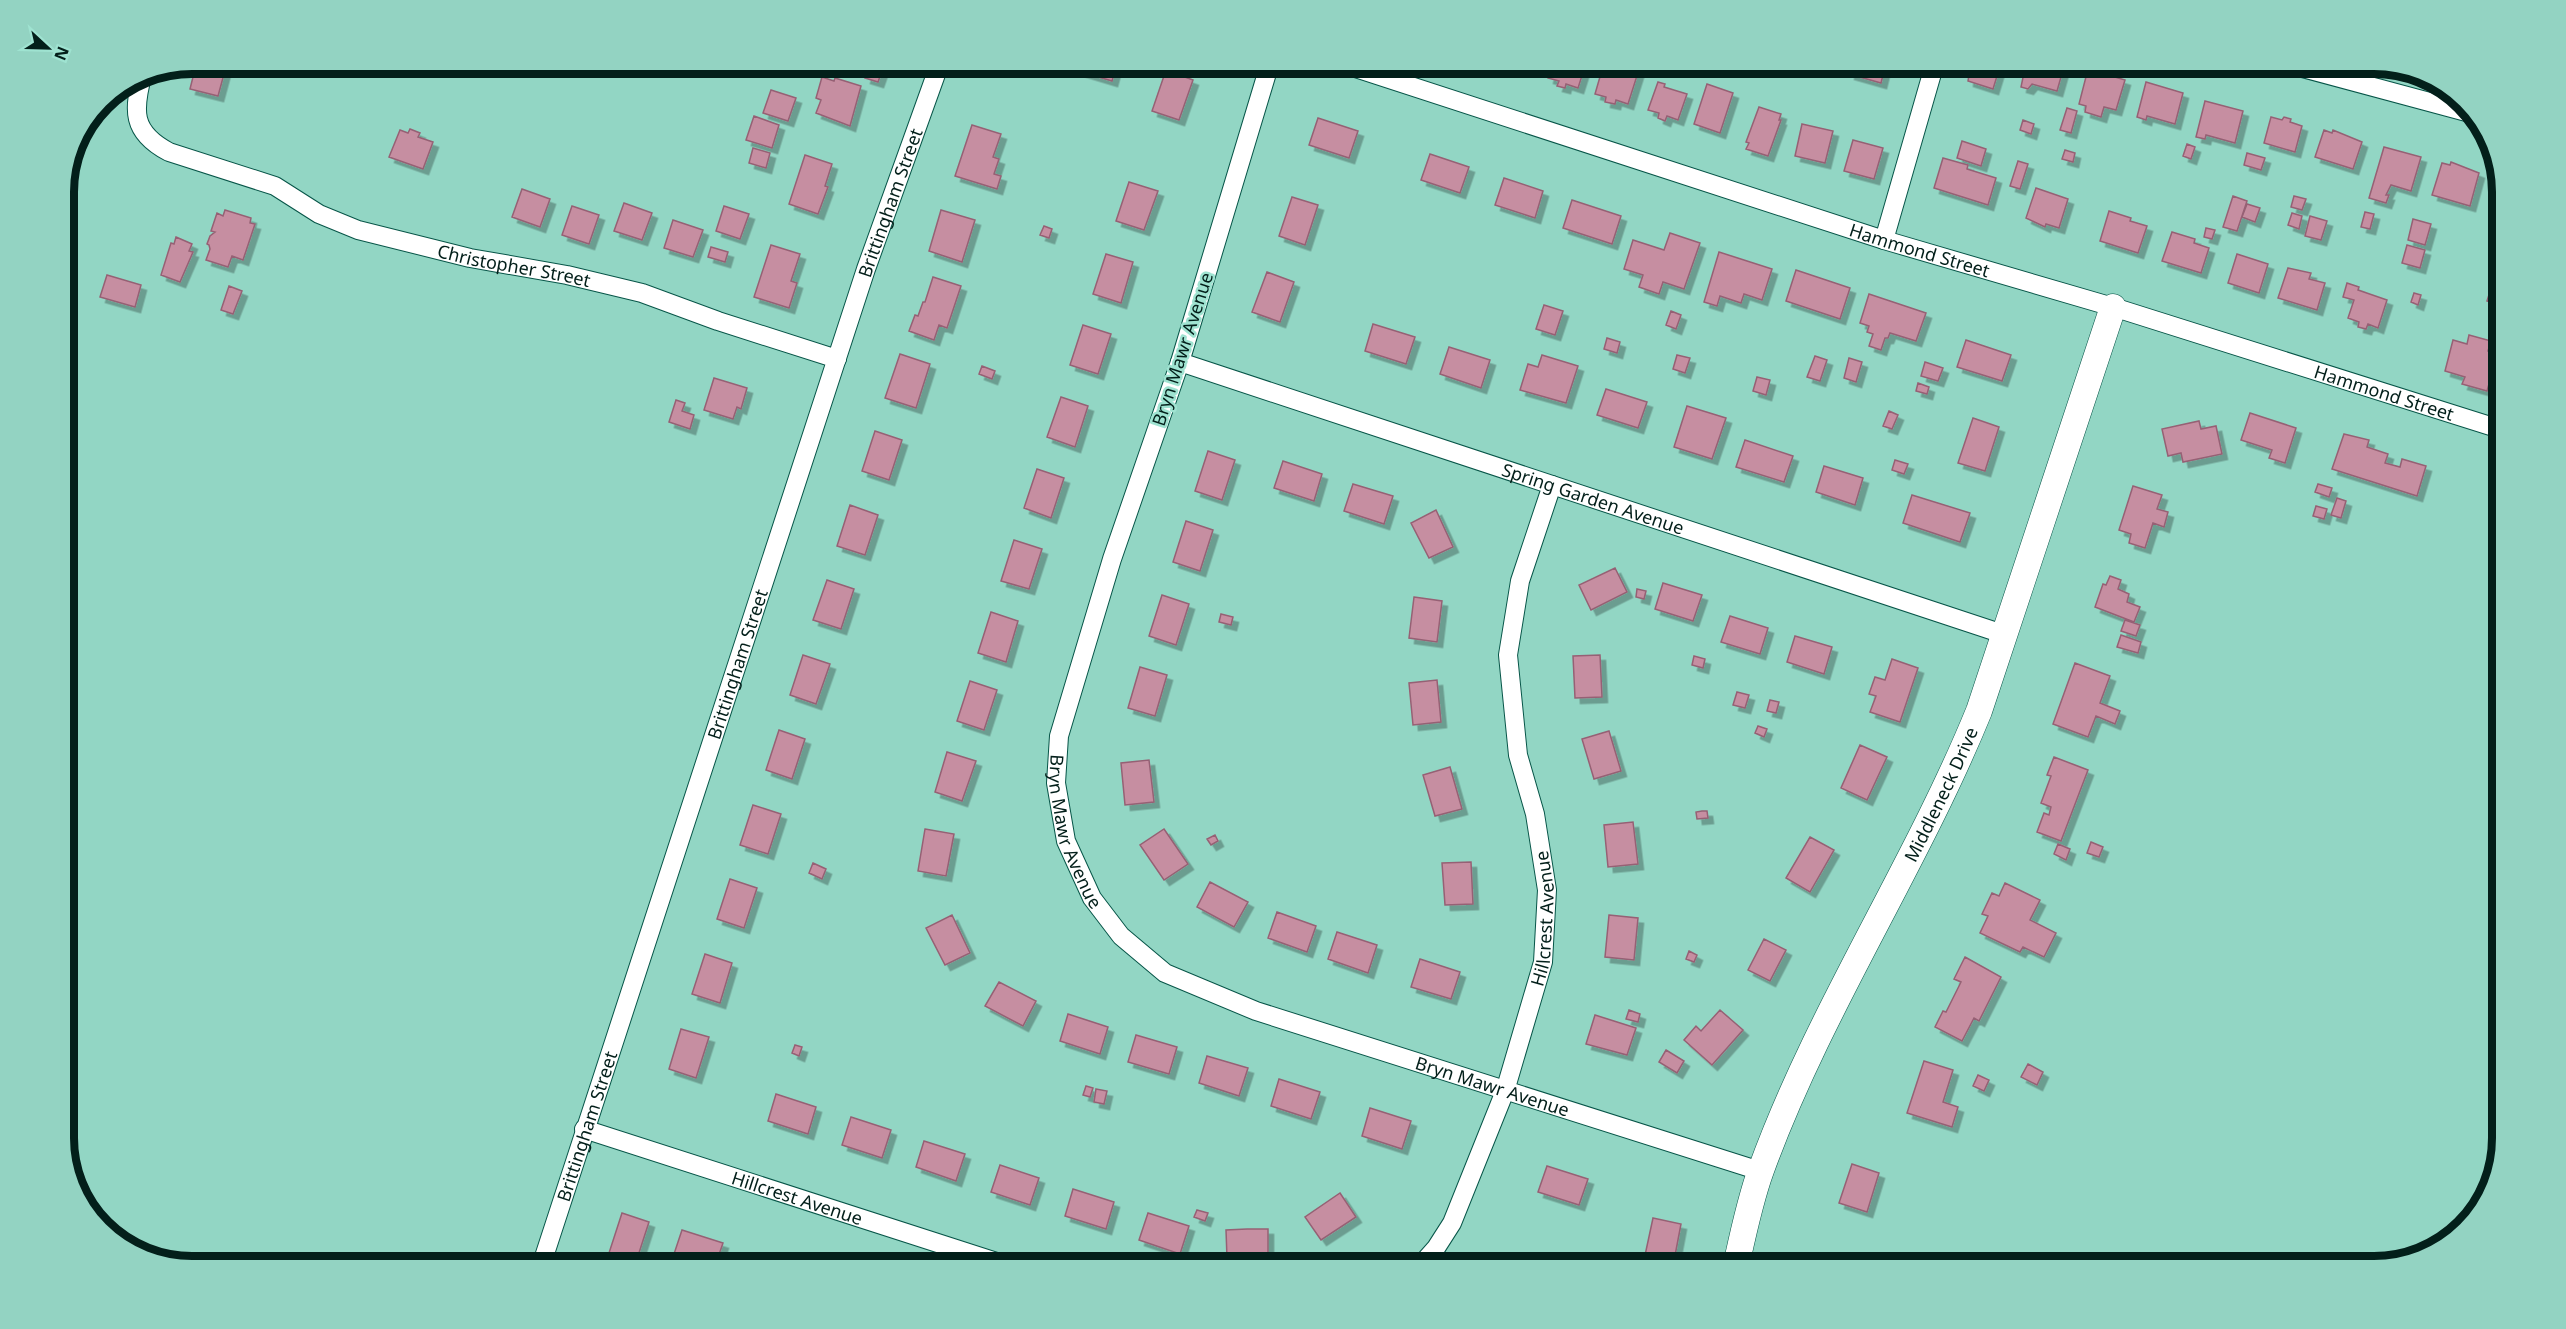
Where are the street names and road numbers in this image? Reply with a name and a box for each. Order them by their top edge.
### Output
street label: Brittingham Street [852,125,928,280]
street label: Hammond Street [1846,218,1993,282]
street label: Christopher Street [435,238,593,292]
street label: Bryn Mawr Avenue [1146,269,1218,429]
street label: Hammond Street [2311,359,2457,426]
street label: Spring Garden Avenue [1499,457,1687,540]
street label: Brittingham Street [701,585,773,742]
street label: Middleneck Drive [1898,723,1983,866]
street label: Bryn Mawr Avenue [1044,754,1108,913]
street label: Hillcrest Avenue [1525,849,1559,989]
street label: Brittingham Street [551,1048,622,1204]
street label: Bryn Mawr Avenue [1413,1050,1572,1122]
street label: Hillcrest Avenue [729,1165,866,1230]

